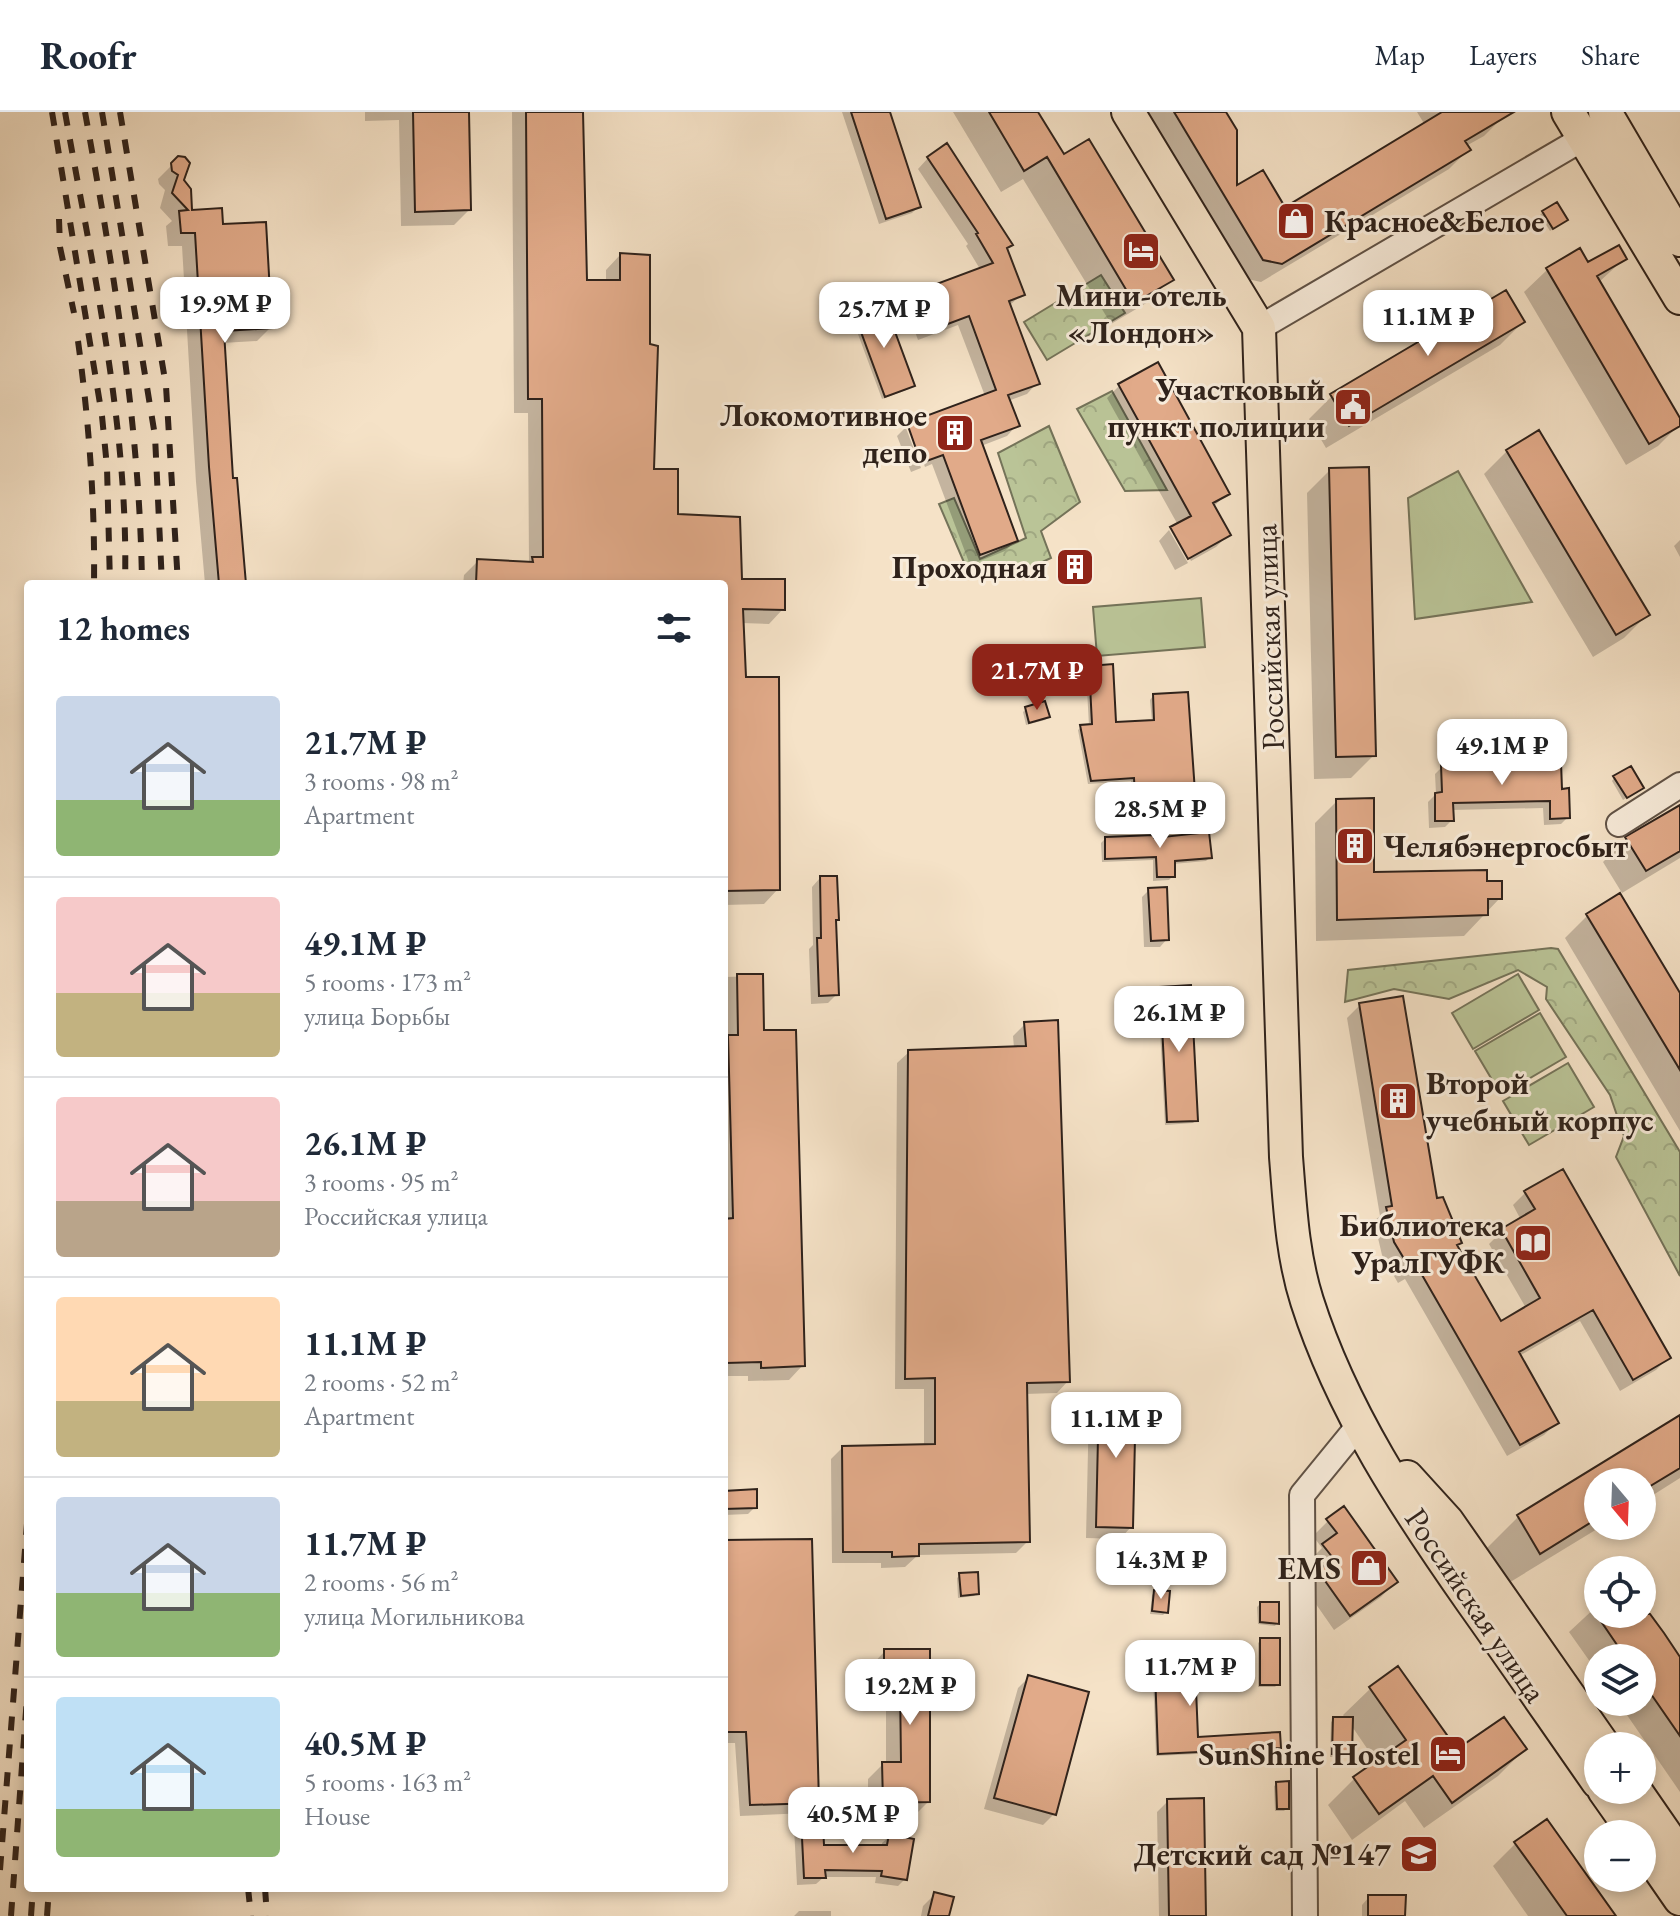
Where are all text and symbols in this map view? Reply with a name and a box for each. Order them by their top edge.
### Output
text: Roofr [40,31,137,80]
text: Map [1375,37,1425,73]
text: Layers [1469,37,1537,73]
text: Share [1581,37,1640,73]
shop icon: Красное&Белое [1275,200,1317,242]
place label: Красное&Белое [1324,200,1545,242]
hotel icon: Мини-отель «Лондон» [1120,230,1162,272]
place label: Мини-отель «Лондон» [1055,274,1227,353]
pin: 19.9M ₽ [151,277,299,345]
pin: 25.7M ₽ [810,282,958,350]
text: 19.9M ₽ [178,286,272,320]
pin: 11.1M ₽ [1354,290,1502,358]
text: 25.7M ₽ [837,291,931,325]
text: 11.1M ₽ [1381,299,1475,333]
place label: Участковый пункт полиции [1107,368,1325,447]
public building icon: Участковый пункт полиции [1332,386,1374,428]
place label: Локомотивное депо [720,394,927,473]
building icon: Локомотивное депо [934,412,976,454]
street label: Российская улица [1244,523,1294,751]
place label: Проходная [892,546,1047,588]
building icon: Проходная [1054,546,1096,588]
text: 12 homes [56,606,190,650]
icon: filters [652,606,696,650]
pin: 21.7M ₽ [963,644,1111,712]
text: 21.7M ₽ [990,653,1084,687]
pin: 49.1M ₽ [1428,719,1576,787]
text: 21.7M ₽ [304,720,427,764]
icon: home [120,728,216,824]
text: 49.1M ₽ [1455,728,1549,762]
text: 3 rooms · 98 m² [304,764,459,798]
pin: 28.5M ₽ [1086,782,1234,850]
text: 28.5M ₽ [1113,791,1207,825]
text: Apartment [304,798,414,832]
building icon: Челябэнергосбыт [1334,825,1376,867]
place label: Челябэнергосбыт [1383,825,1629,867]
text: 49.1M ₽ [304,921,427,965]
icon: home [120,929,216,1025]
text: 5 rooms · 173 m² [304,965,471,999]
pin: 26.1M ₽ [1105,986,1253,1054]
text: 26.1M ₽ [1132,995,1226,1029]
text: улица Борьбы [304,999,450,1033]
place label: Второй учебный корпус [1426,1062,1654,1141]
building icon: Второй учебный корпус [1377,1080,1419,1122]
text: 26.1M ₽ [304,1121,427,1165]
icon: home [120,1129,216,1225]
text: 3 rooms · 95 m² [304,1165,459,1199]
text: Российская улица [304,1199,488,1233]
place label: Библиотека УралГУФК [1339,1204,1506,1283]
library icon: Библиотека УралГУФК [1512,1222,1554,1264]
text: 11.1M ₽ [304,1321,427,1365]
icon: home [120,1329,216,1425]
text: 2 rooms · 52 m² [304,1365,459,1399]
pin: 11.1M ₽ [1042,1392,1190,1460]
text: Apartment [304,1399,414,1433]
text: 11.1M ₽ [1069,1401,1163,1435]
north arrow [1584,1468,1656,1540]
map controls [1584,1468,1656,1892]
street label: Российская улица [1395,1499,1557,1711]
text: 11.7M ₽ [304,1521,427,1565]
icon: home [120,1529,216,1625]
pin: 14.3M ₽ [1087,1533,1235,1601]
text: 14.3M ₽ [1114,1542,1208,1576]
place label: EMS [1277,1547,1341,1589]
shop icon: EMS [1348,1547,1390,1589]
button: locate [1584,1556,1656,1628]
text: 2 rooms · 56 m² [304,1565,459,1599]
text: улица Могильникова [304,1599,525,1633]
pin: 11.7M ₽ [1116,1640,1264,1708]
button: layers [1584,1644,1656,1716]
text: 11.7M ₽ [1143,1649,1237,1683]
pin: 19.2M ₽ [836,1659,984,1727]
text: 19.2M ₽ [863,1668,957,1702]
text: 40.5M ₽ [304,1721,427,1765]
icon: home [120,1729,216,1825]
button: + [1584,1732,1656,1804]
place label: SunShine Hostel [1199,1733,1420,1775]
hotel icon: SunShine Hostel [1427,1733,1469,1775]
text: 5 rooms · 163 m² [304,1765,471,1799]
pin: 40.5M ₽ [779,1787,927,1855]
text: 40.5M ₽ [806,1796,900,1830]
text: House [304,1799,370,1833]
button: − [1584,1820,1656,1892]
place label: Детский сад №147 [1134,1833,1391,1875]
school or university icon: Детский сад №147 [1398,1833,1440,1875]

